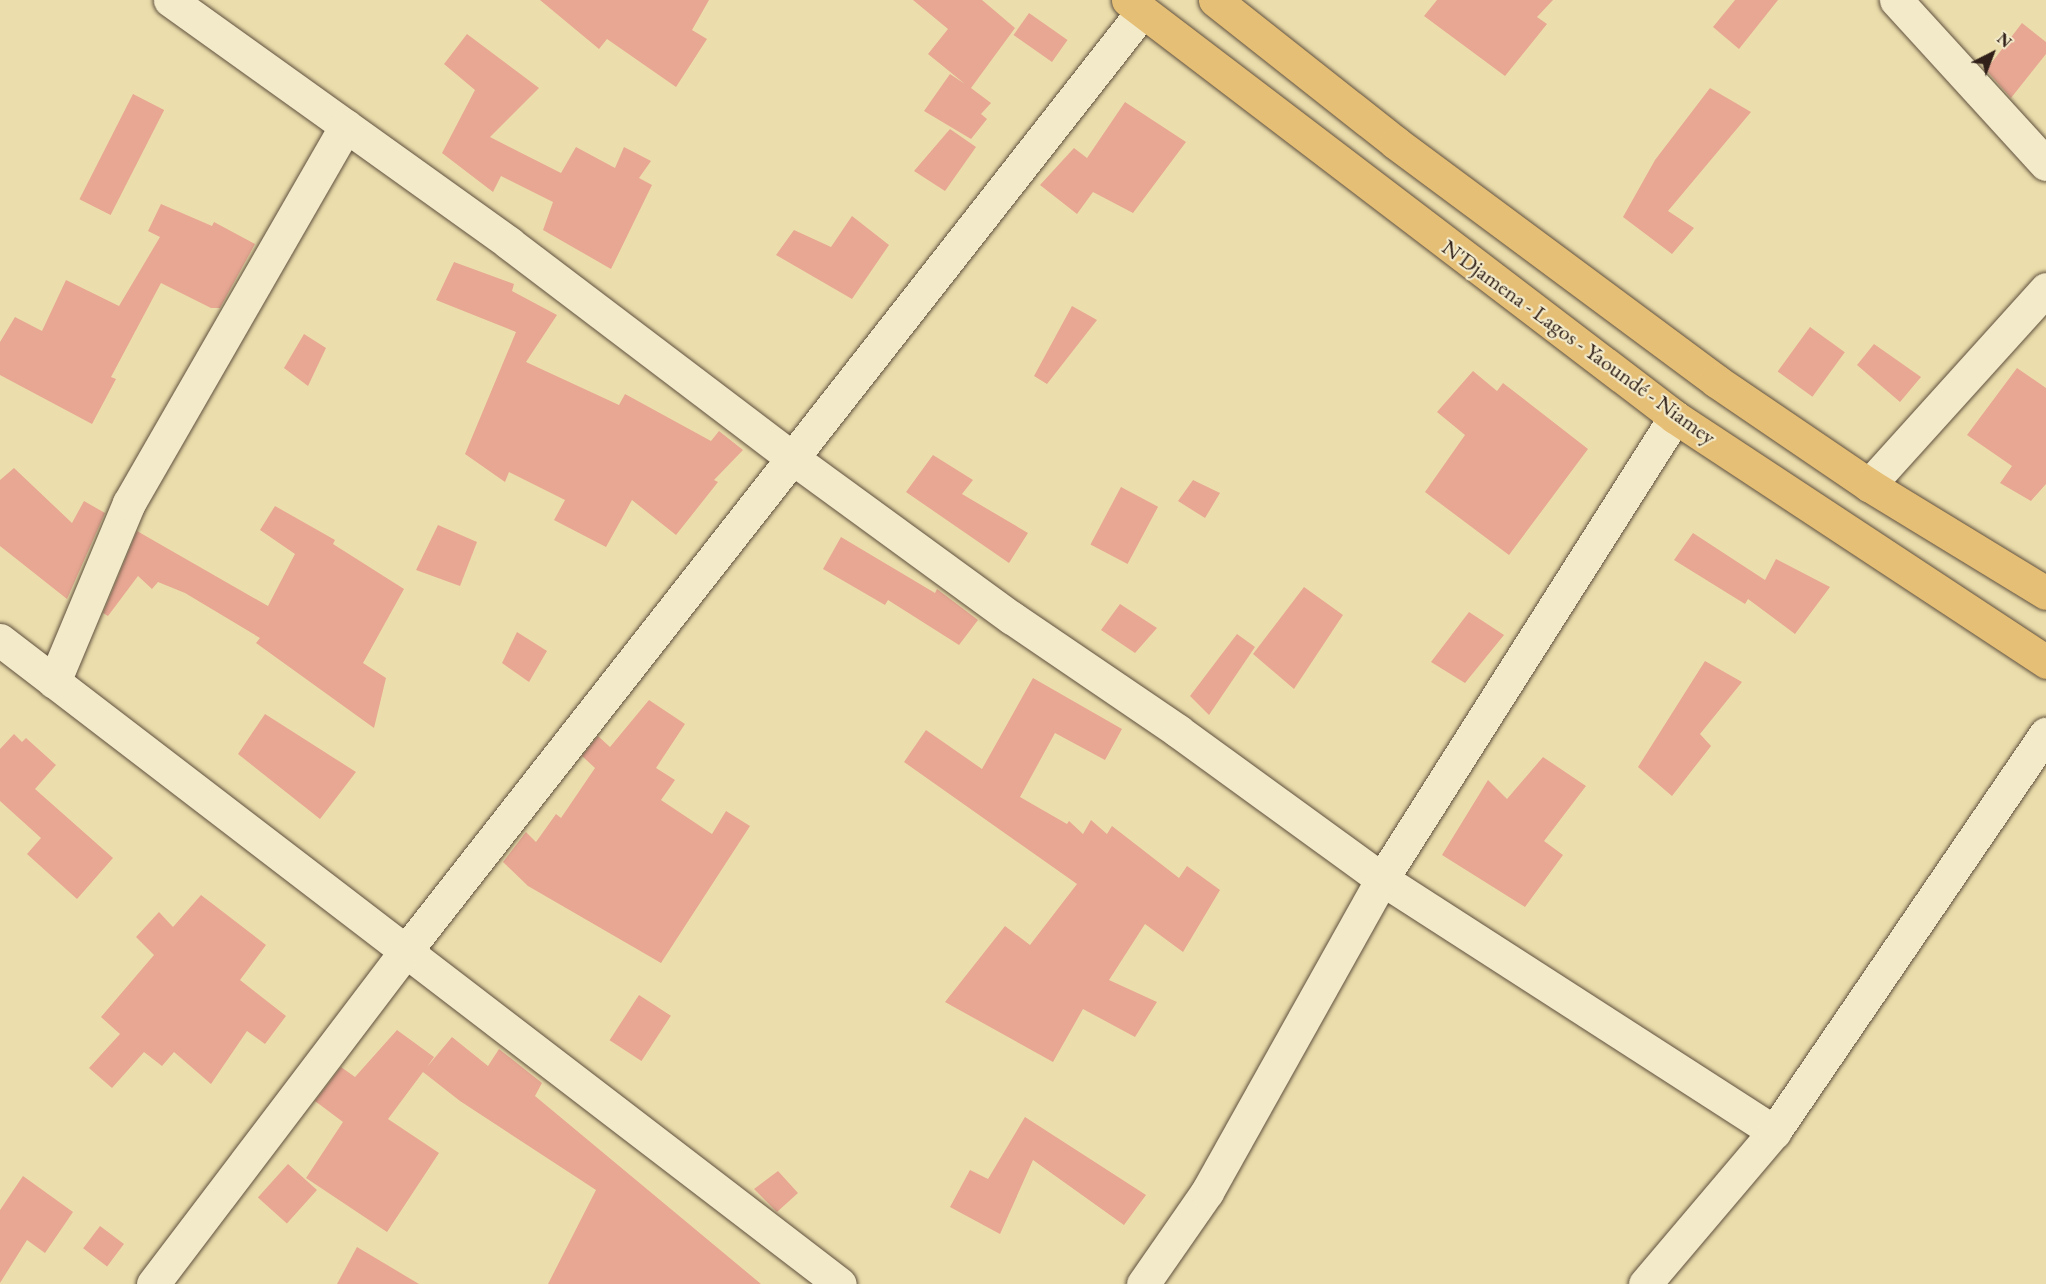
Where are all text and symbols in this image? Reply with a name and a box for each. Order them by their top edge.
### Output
north arrow [1962,24,2022,84]
text: N [1993,28,2016,52]
street label: N'Djamena - Lagos - Yaoundé - Niamey [1437,234,1721,450]

